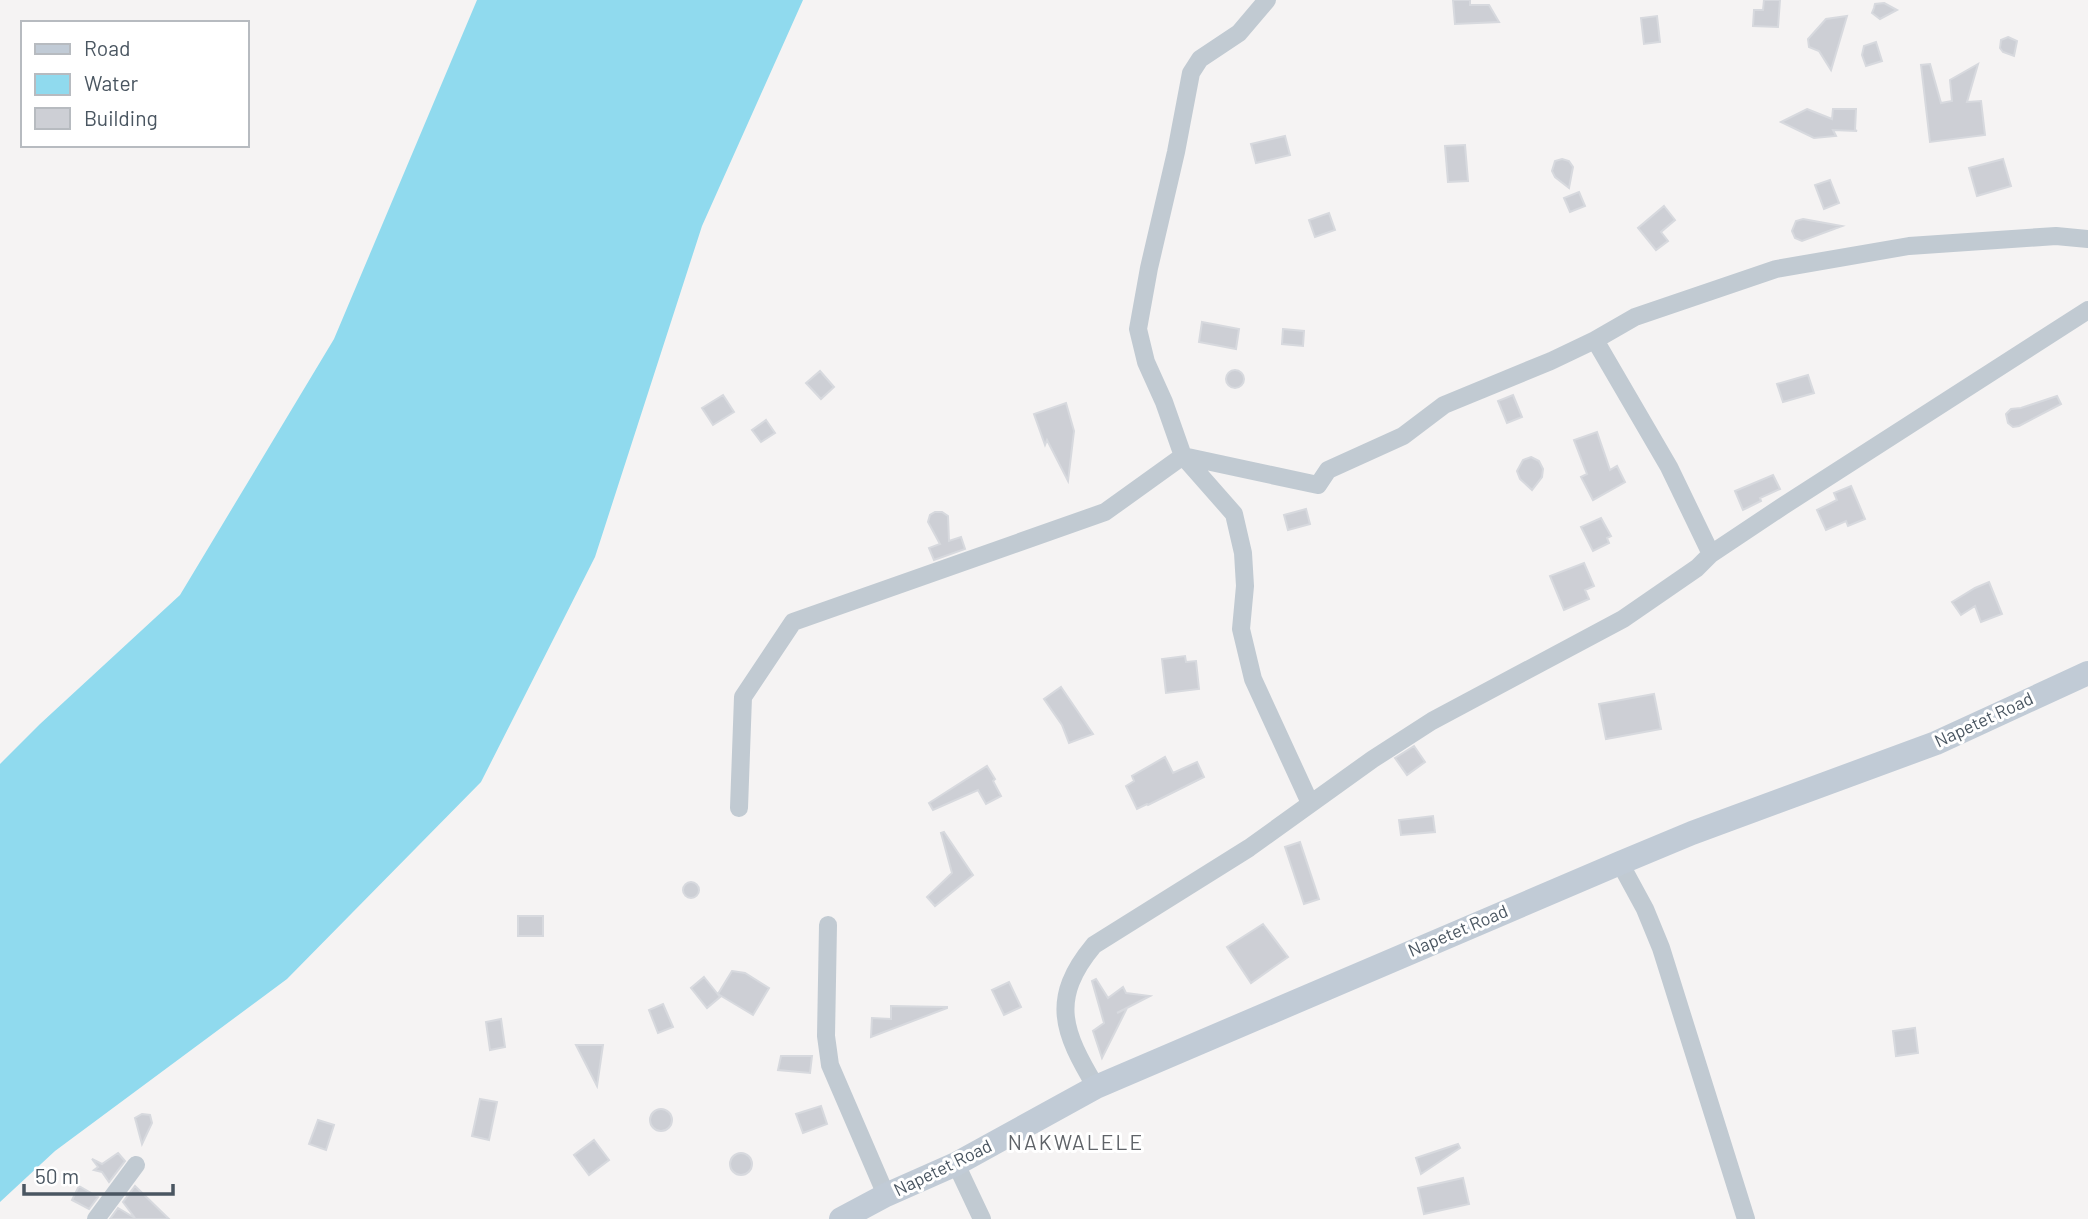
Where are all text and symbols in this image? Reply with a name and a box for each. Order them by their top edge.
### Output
legend [21,21,248,147]
text: Road [84,35,130,60]
text: Water [84,70,139,95]
text: Building [84,105,158,130]
street label: Napetet Road [1931,687,2036,752]
street label: Napetet Road [1404,899,1511,961]
district label: NAKWALELE [1008,1129,1144,1154]
street label: Napetet Road [890,1134,995,1200]
scale bar [24,1152,173,1196]
text: 50 m [35,1163,79,1188]

